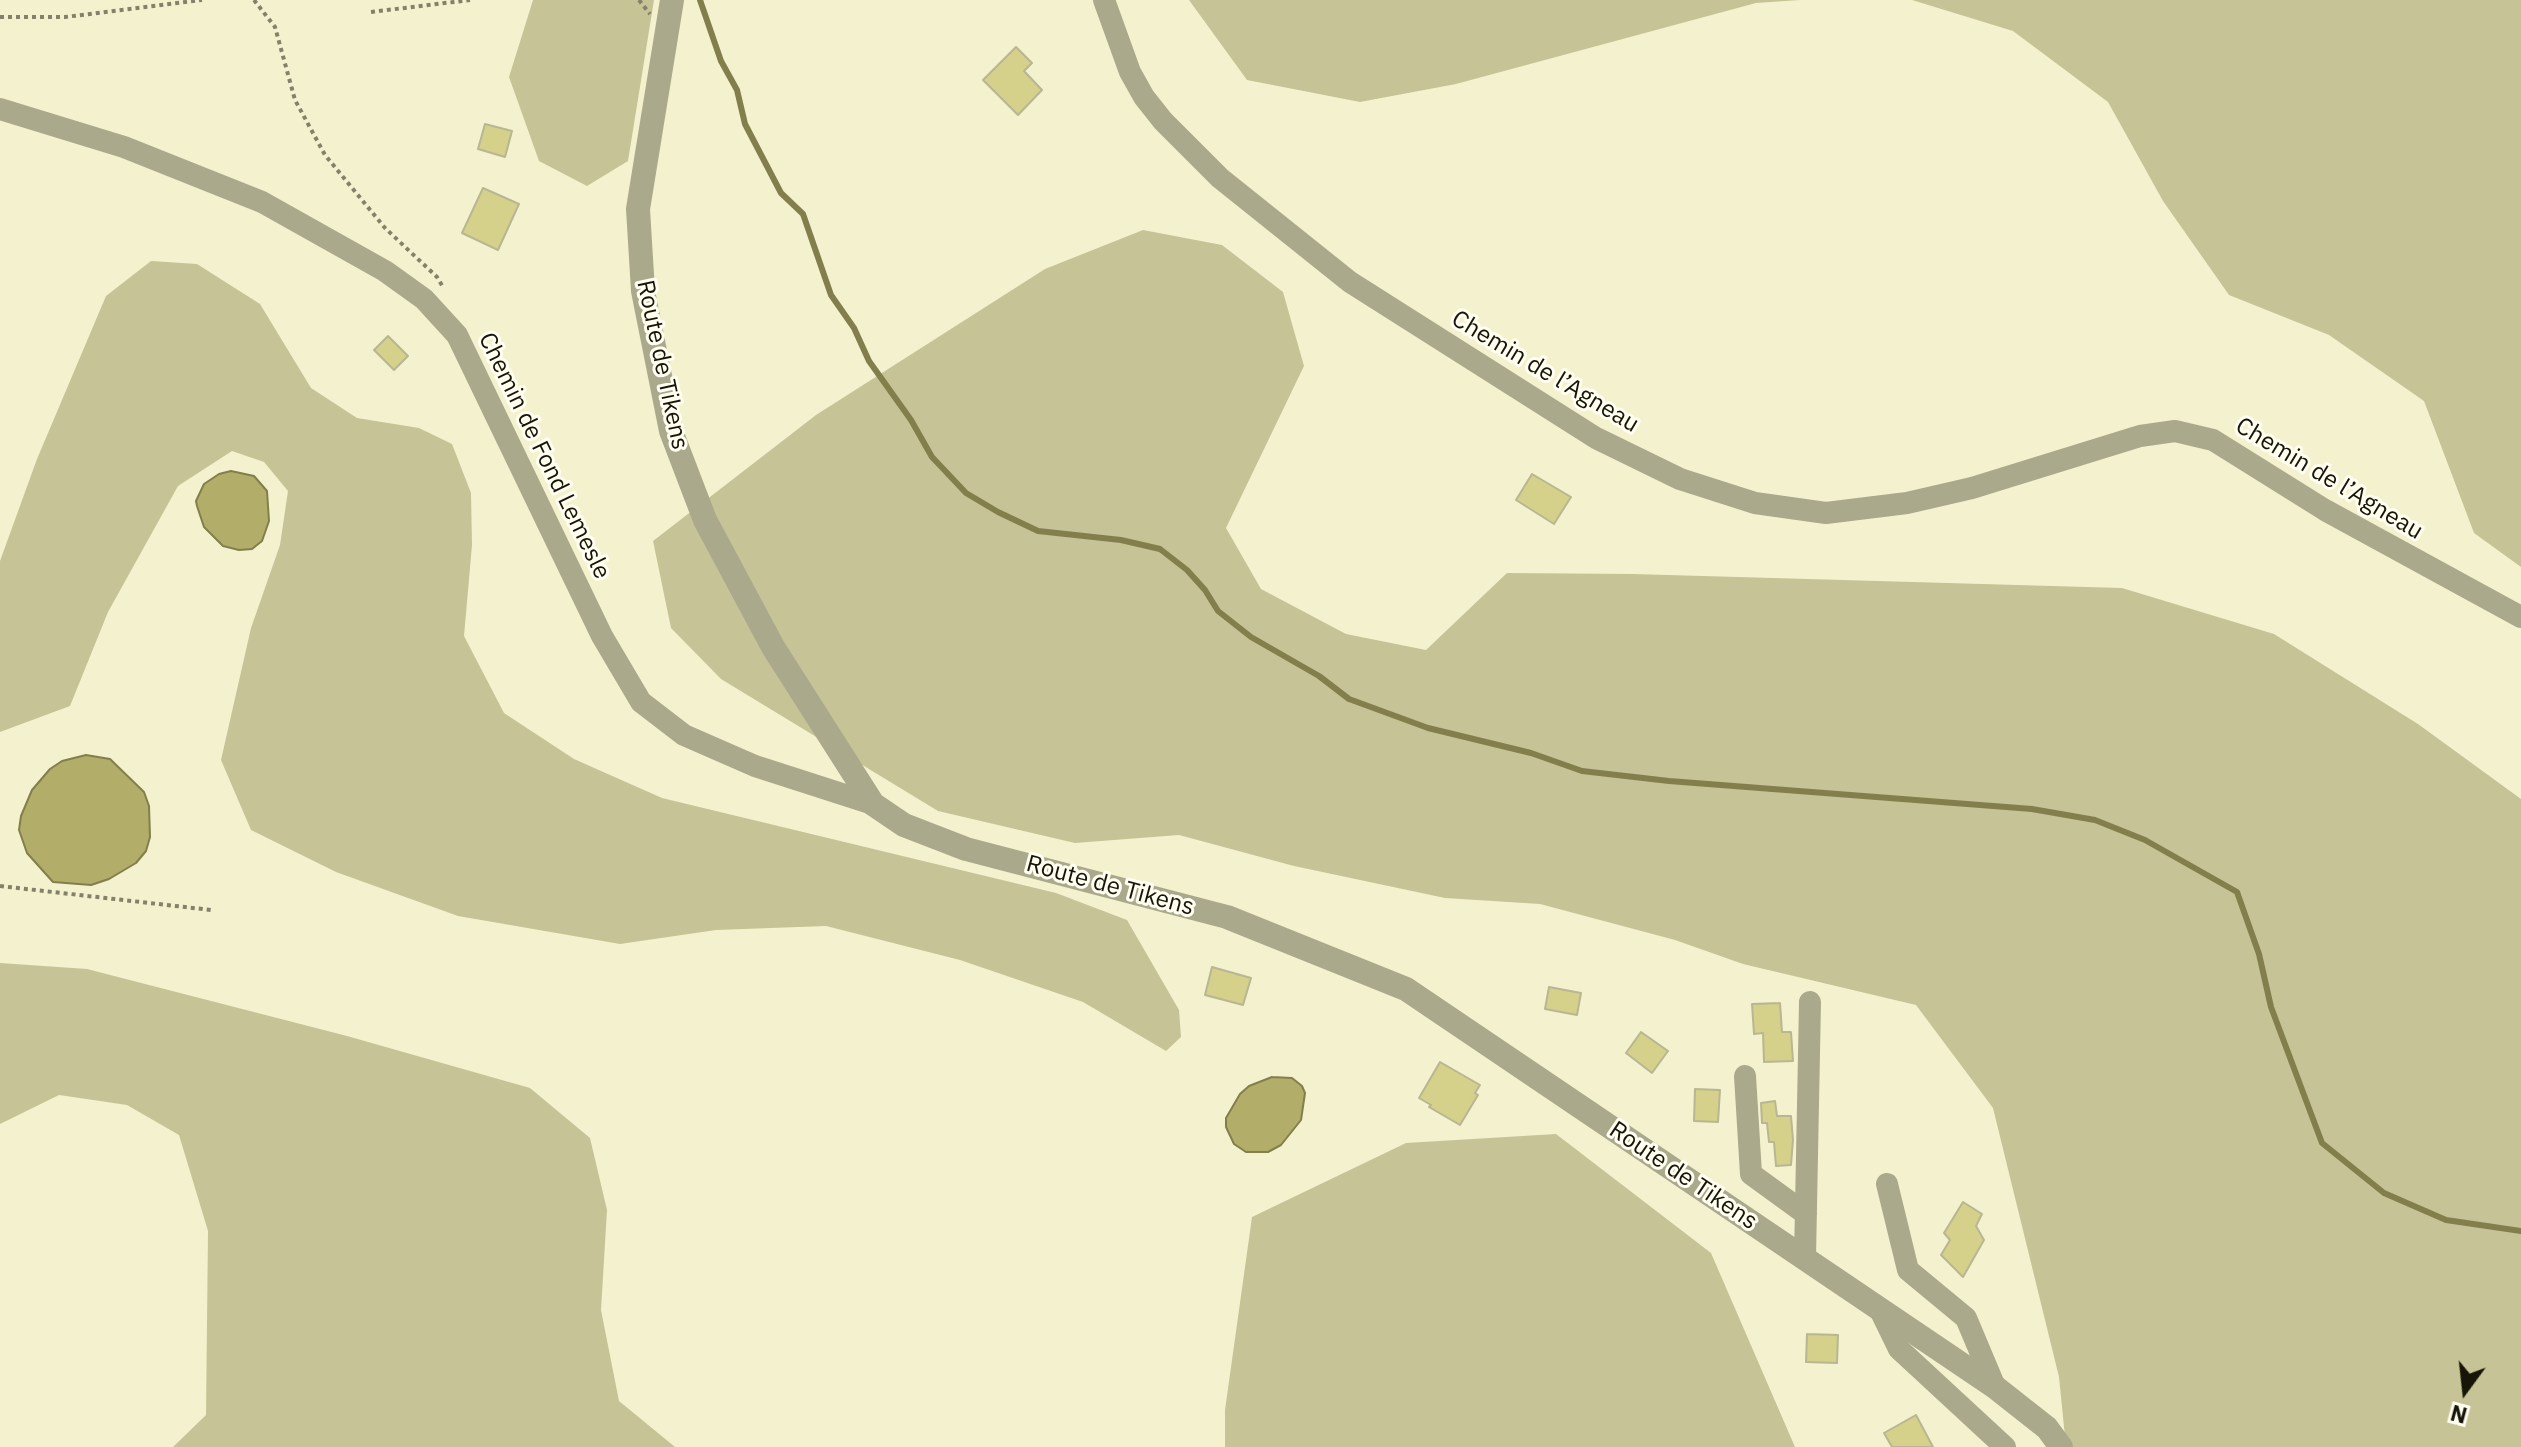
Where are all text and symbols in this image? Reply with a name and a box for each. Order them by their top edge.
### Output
street label: Route de Tikens [630,278,694,452]
street label: Chemin de l’Agneau [1446,305,1644,439]
street label: Chemin de Fond Lemesle [472,328,616,584]
street label: Chemin de l’Agneau [2230,412,2428,546]
street label: Route de Tikens [1023,850,1197,922]
street label: Route de Tikens [1603,1116,1763,1236]
north arrow [2425,1351,2505,1431]
text: N [2447,1399,2470,1431]

